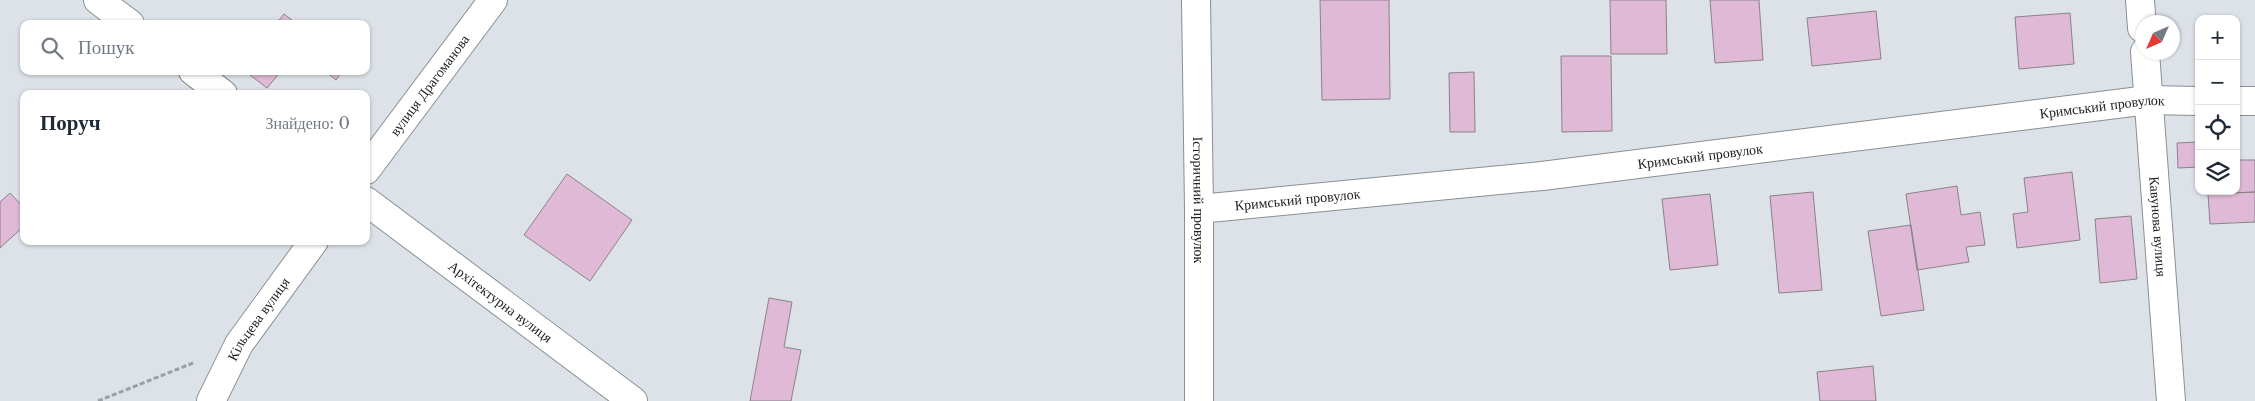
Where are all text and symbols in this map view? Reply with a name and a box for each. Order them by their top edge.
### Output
north arrow [2135,15,2180,60]
map controls [2195,15,2240,195]
button: + [2195,15,2240,60]
search box [20,20,370,75]
street label: вулиця Драгоманова [386,30,474,139]
icon: search [38,34,66,62]
text: Пошук [78,36,135,59]
button: − [2195,60,2240,105]
street label: Кримський провулок [2038,91,2165,123]
button: locate [2195,105,2240,150]
text: Поруч [40,110,101,136]
text: Знайдено: 0 [265,113,350,133]
street label: Історичний провулок [1189,136,1208,264]
street label: Кримський провулок [1637,139,1764,173]
button: layers [2195,150,2240,195]
street label: Кавунова вулиця [2145,176,2171,278]
street label: Кримський провулок [1234,185,1361,215]
street label: Архітектурна вулиця [445,257,557,347]
street label: Кільцева вулиця [223,273,294,364]

